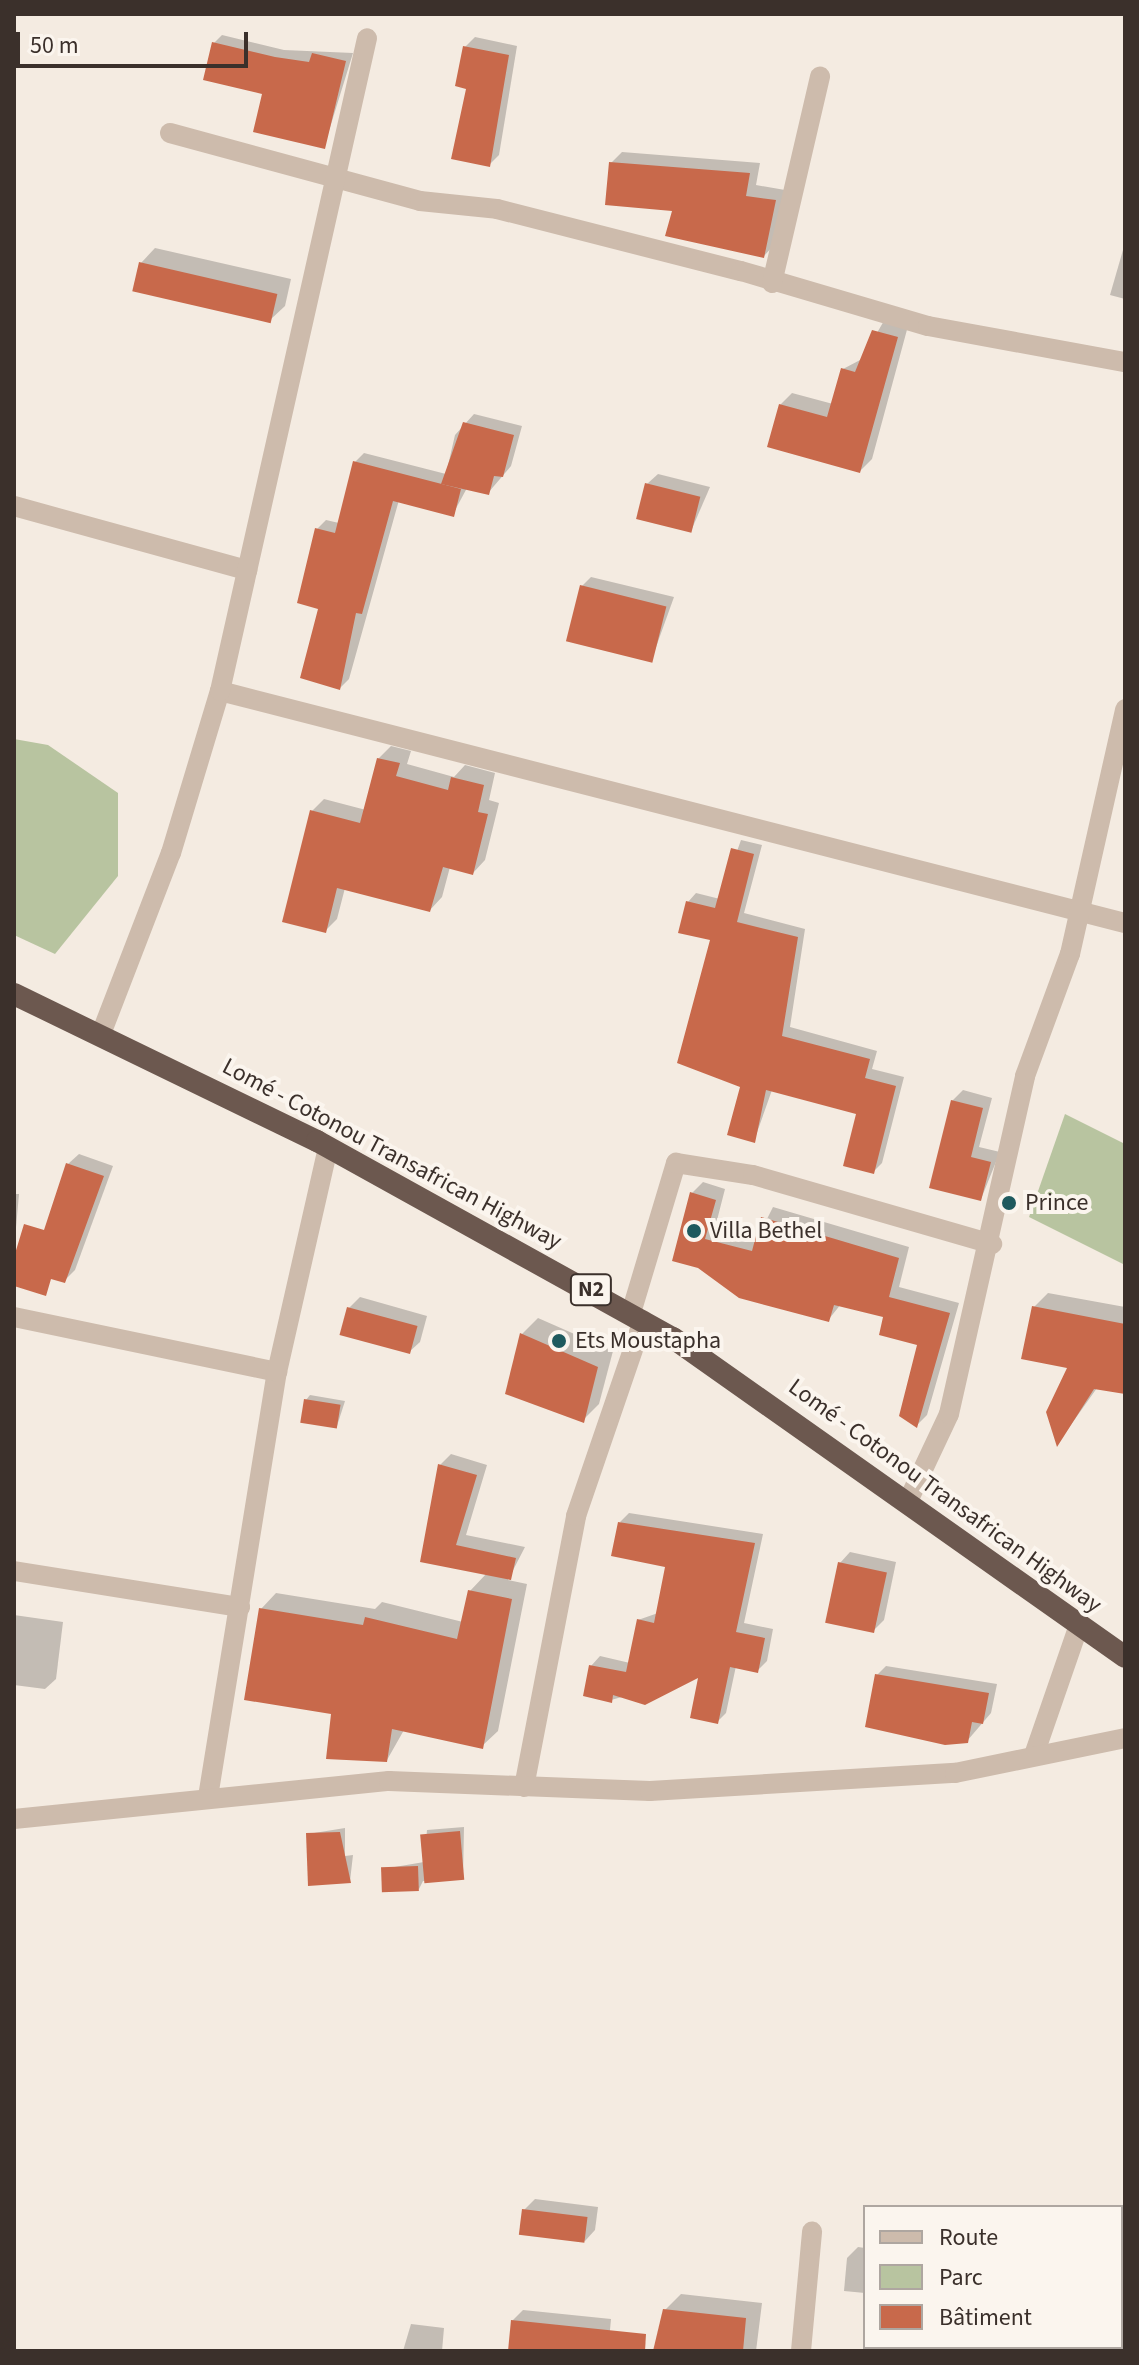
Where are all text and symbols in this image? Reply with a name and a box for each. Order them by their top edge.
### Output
scale bar [20,16,252,66]
text: 50 m [30,28,79,63]
street label: Lomé - Cotonou Transafrican Highway [217,1052,567,1256]
place label: Prince [1025,1189,1088,1217]
marker: Prince [1000,1194,1018,1212]
place label: Villa Bethel [710,1217,822,1245]
marker: Villa Bethel [685,1222,703,1240]
road number: N2 [569,1272,613,1308]
place label: Ets Moustapha [575,1327,721,1355]
marker: Ets Moustapha [550,1332,568,1350]
street label: Lomé - Cotonou Transafrican Highway [783,1373,1107,1619]
legend [863,2205,1123,2349]
text: Route [939,2220,998,2255]
text: Parc [939,2260,983,2295]
text: Bâtiment [939,2300,1032,2335]

